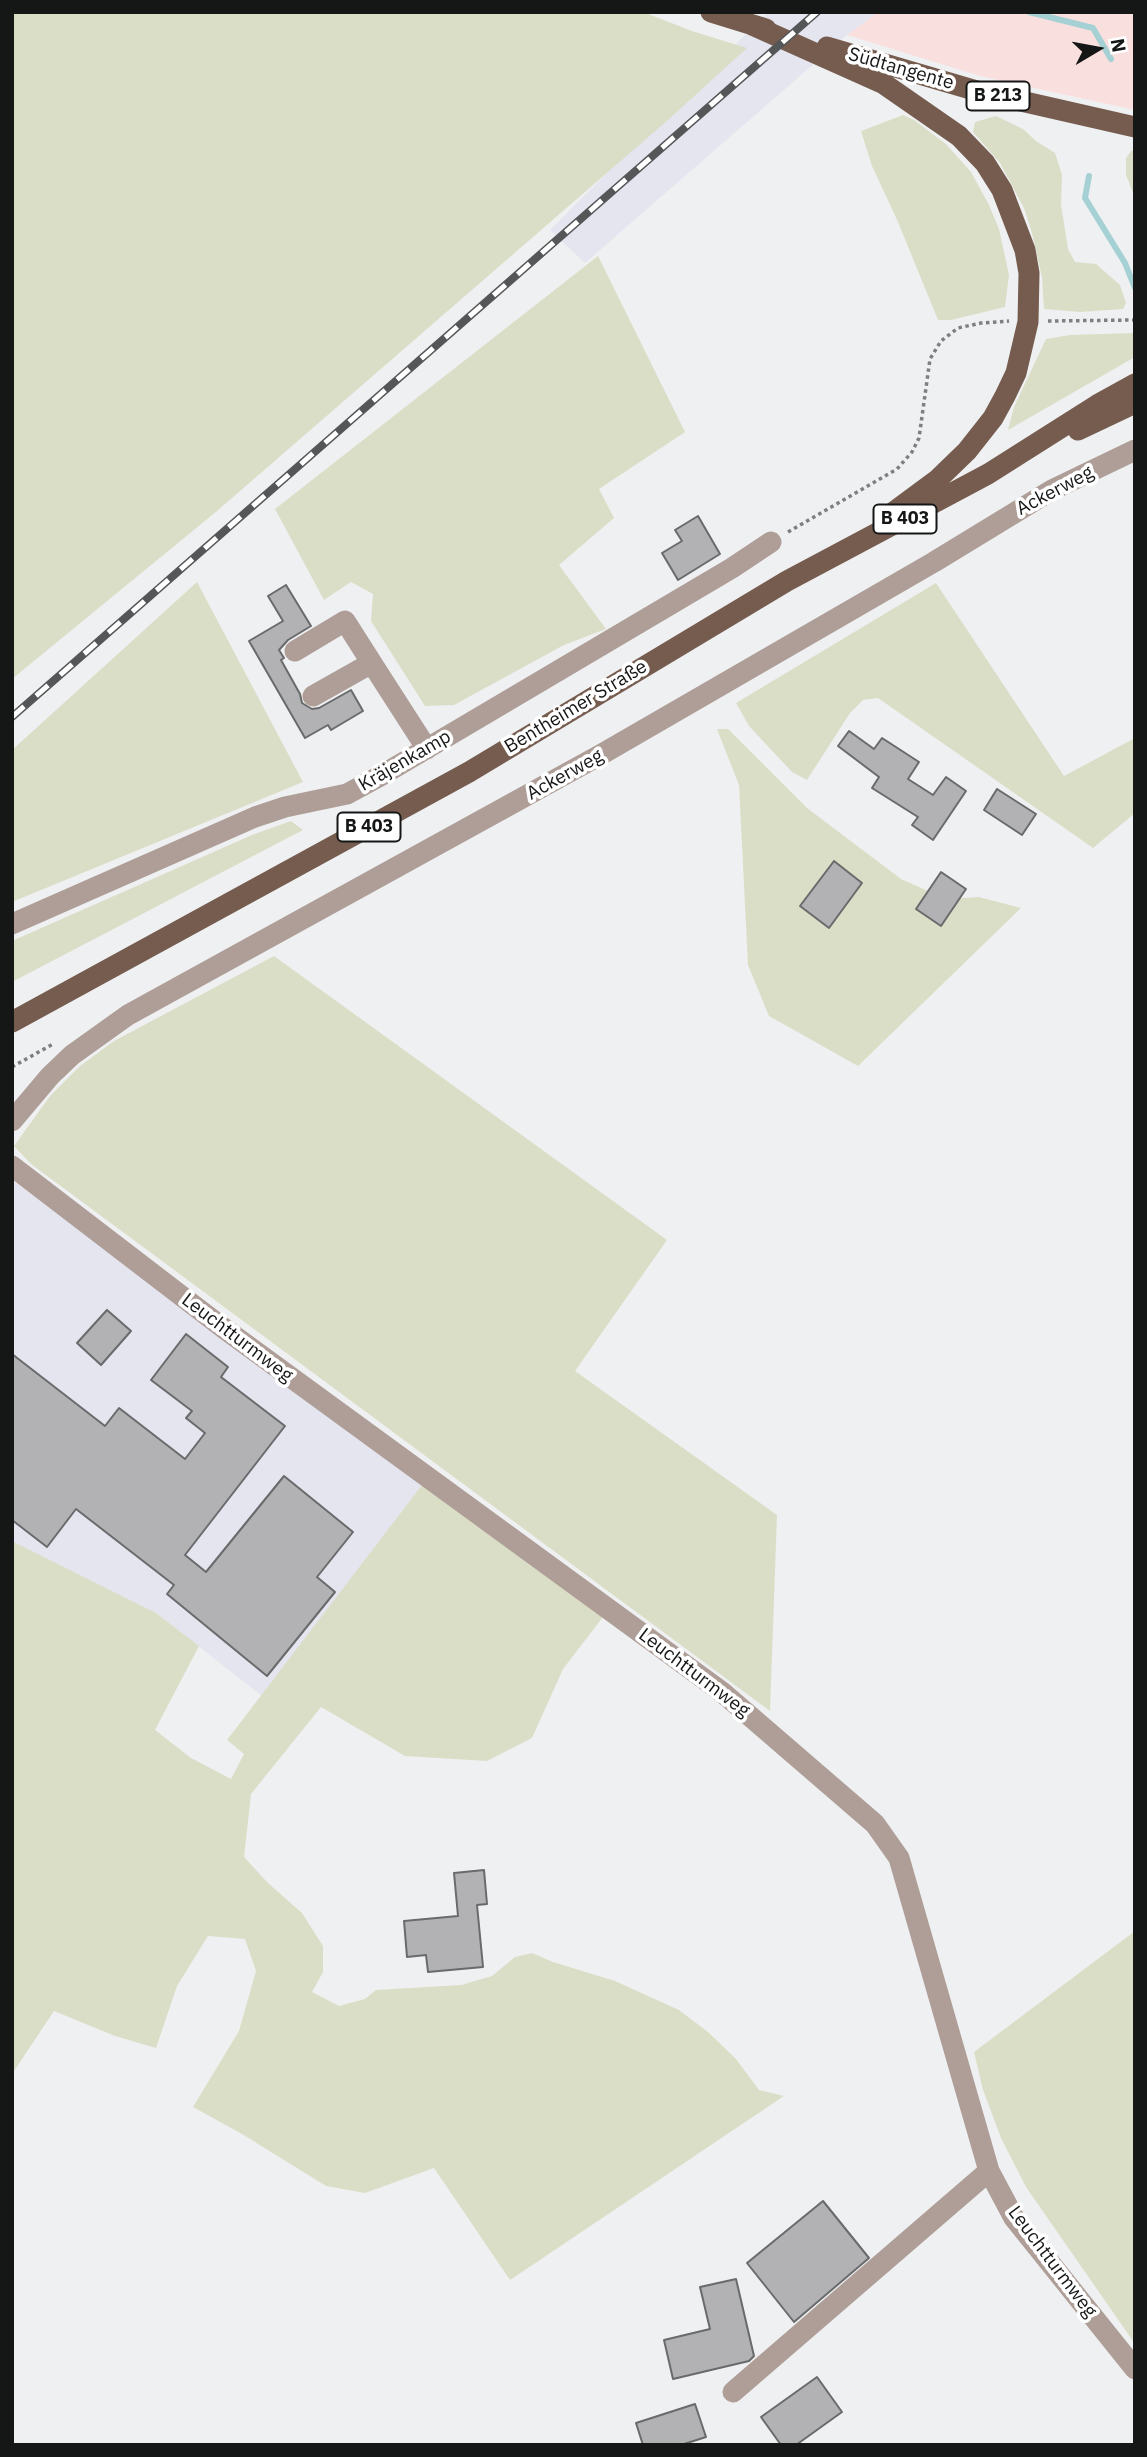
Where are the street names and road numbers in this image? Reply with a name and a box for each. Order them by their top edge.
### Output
street label: Südtangente [846,43,956,95]
road number: B 213 [967,82,1030,110]
street label: Ackerweg [1013,461,1097,521]
road number: B 403 [874,504,936,534]
street label: Bentheimer Straße [501,655,651,759]
street label: Kräjenkamp [355,725,455,797]
street label: Ackerweg [523,745,607,805]
road number: B 403 [338,812,400,842]
street label: Leuchtturmweg [177,1289,297,1387]
street label: Leuchtturmweg [634,1624,754,1722]
street label: Leuchtturmweg [1003,2202,1101,2322]

